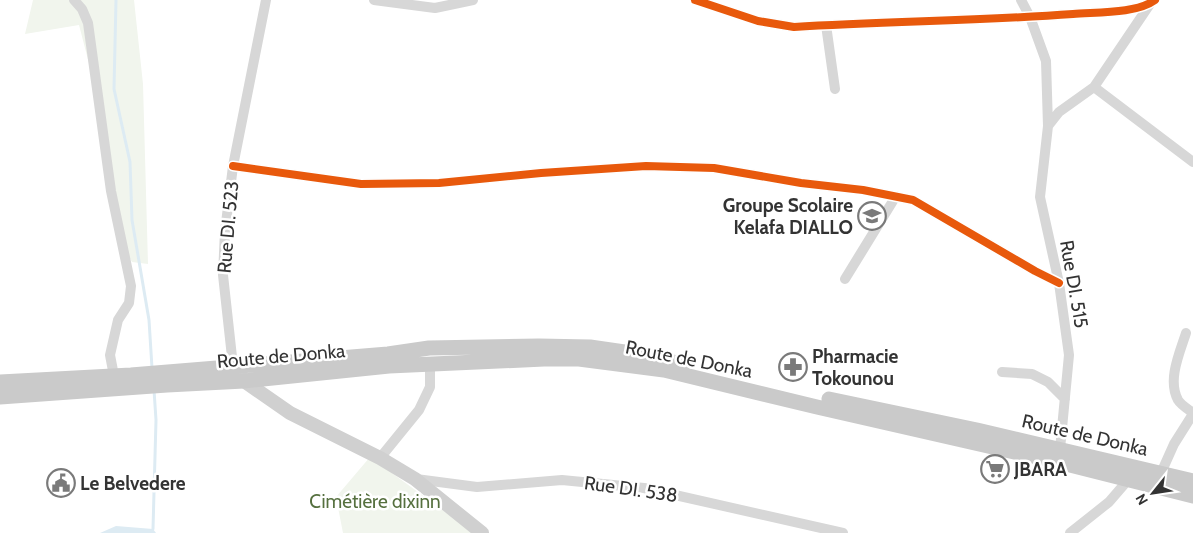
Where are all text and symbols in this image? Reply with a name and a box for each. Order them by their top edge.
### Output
street label: Rue DI. 523 [213,180,243,274]
place label: Groupe Scolaire Kelafa DIALLO [723,194,853,239]
school or university icon: Groupe Scolaire Kelafa DIALLO [857,201,887,231]
street label: Rue DI. 515 [1055,238,1093,330]
street label: Route de Donka [624,335,754,383]
street label: Route de Donka [216,339,346,373]
place label: Pharmacie Tokounou [812,345,899,390]
pharmacy icon: Pharmacie Tokounou [778,352,808,382]
street label: Route de Donka [1020,409,1150,461]
supermarket icon: JBARA [980,454,1010,484]
place label: JBARA [1013,458,1067,481]
public building icon: Le Belvedere [46,468,76,498]
north arrow [1128,468,1178,518]
street label: Rue DI. 538 [583,471,679,507]
place label: Le Belvedere [80,472,186,495]
park label: Cimétière dixinn [309,490,441,513]
text: N [1131,491,1152,508]

